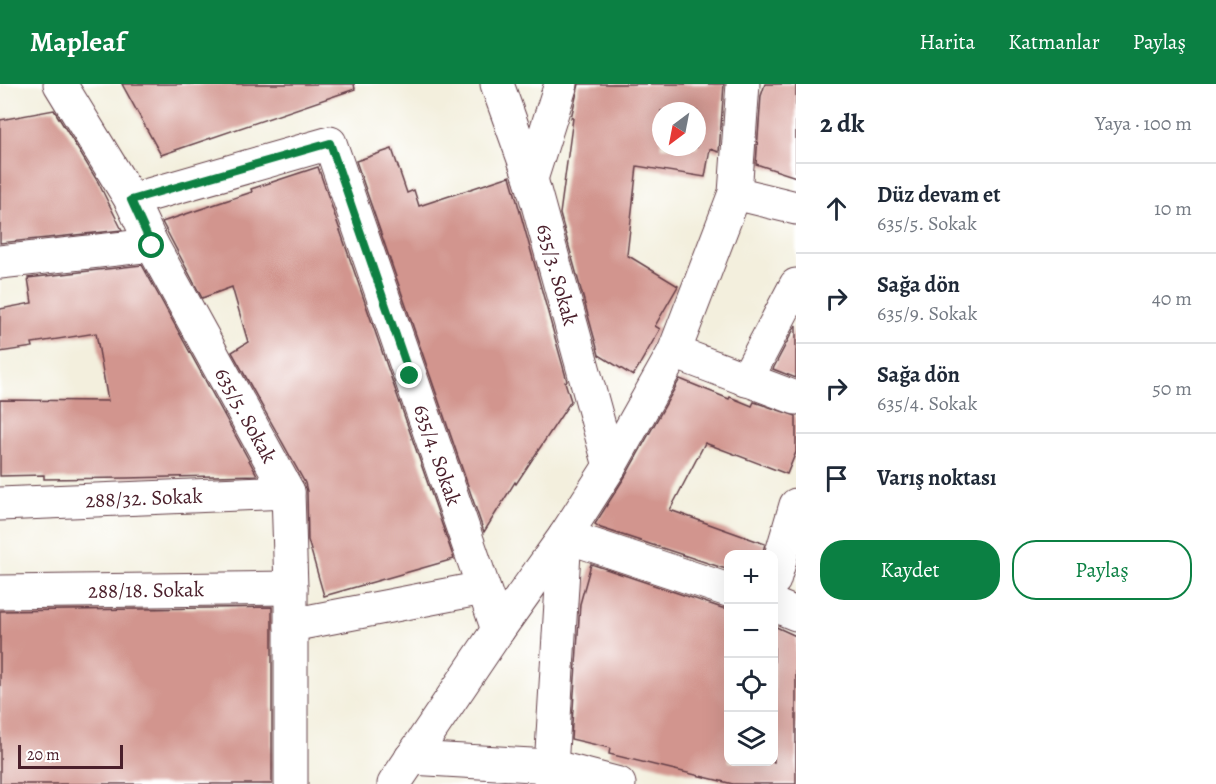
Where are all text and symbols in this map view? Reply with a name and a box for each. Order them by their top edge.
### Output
text: Mapleaf [30,23,125,61]
text: Harita [919,28,975,56]
text: Katmanlar [1008,28,1100,56]
text: Paylaş [1133,28,1186,56]
north arrow [652,102,706,156]
text: 2 dk [820,106,865,141]
text: Yaya · 100 m [1095,110,1192,137]
text: Düz devam et [877,180,1000,210]
icon: ahead [820,192,853,225]
text: 10 m [1154,195,1192,222]
text: 635/5. Sokak [877,210,977,237]
street label: 635/3. Sokak [530,220,585,329]
route start [138,232,164,258]
text: Sağa dön [877,270,960,300]
icon: right [820,282,853,315]
text: 40 m [1152,285,1192,312]
text: 635/9. Sokak [877,300,977,327]
text: Sağa dön [877,360,960,390]
street label: 635/5. Sokak [208,362,284,469]
route end [396,362,422,388]
icon: right [820,372,853,405]
text: 50 m [1152,375,1192,402]
text: 635/4. Sokak [877,390,977,417]
street label: 635/4. Sokak [407,401,468,510]
icon: arrive [820,462,853,495]
text: Varış noktası [877,463,996,493]
street label: 288/32. Sokak [85,482,204,514]
button: Kaydet [820,540,1000,600]
button: Paylaş [1012,540,1192,600]
map controls [724,550,778,766]
button: + [724,550,778,604]
street label: 288/18. Sokak [88,575,205,605]
button: − [724,604,778,658]
button: locate [724,658,778,712]
button: layers [724,712,778,766]
scale bar [18,742,123,770]
text: 20 m [27,744,60,766]

